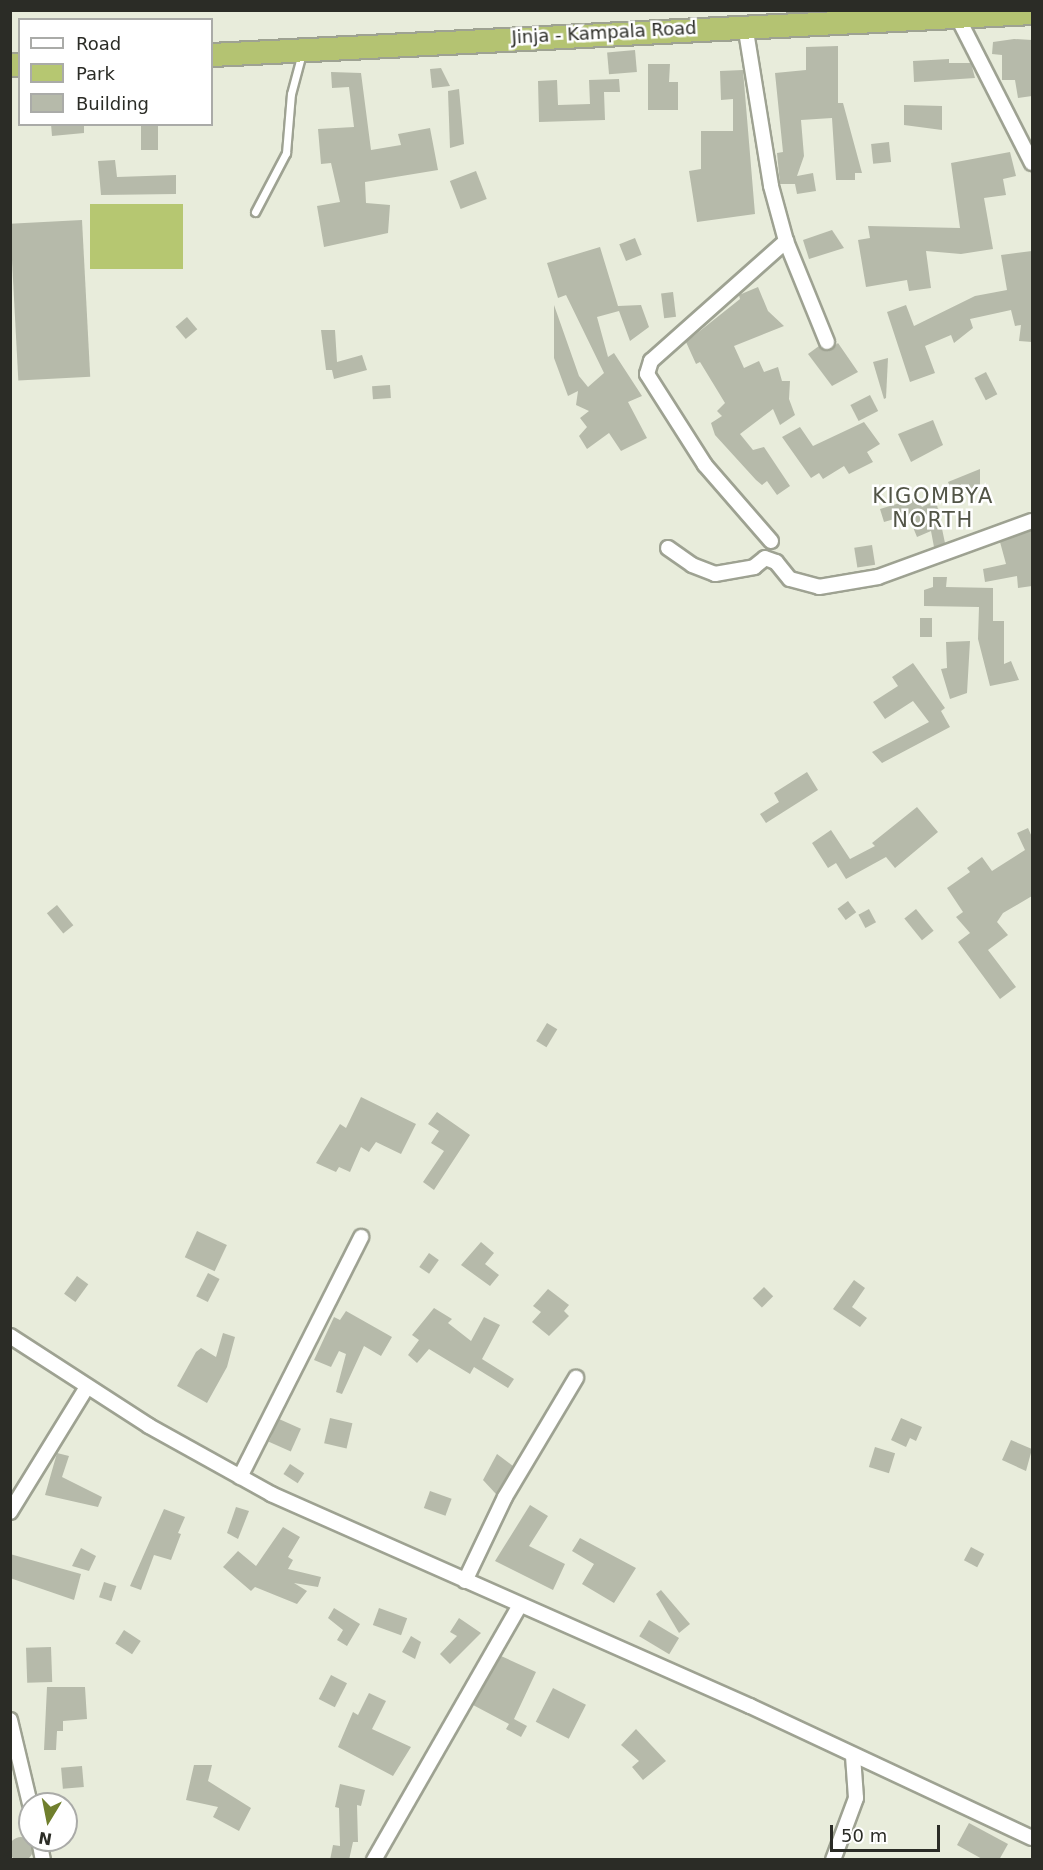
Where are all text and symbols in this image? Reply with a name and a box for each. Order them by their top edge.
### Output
street label: Jinja - Kampala Road [511,17,697,49]
legend [18,18,213,126]
text: Road [76,33,121,54]
text: Park [76,63,115,84]
text: Building [76,93,149,114]
district label: KIGOMBYA NORTH [872,483,994,533]
north arrow [18,1792,78,1852]
scale bar [833,1813,942,1851]
text: 50 m [841,1825,887,1846]
text: N [37,1828,53,1849]

